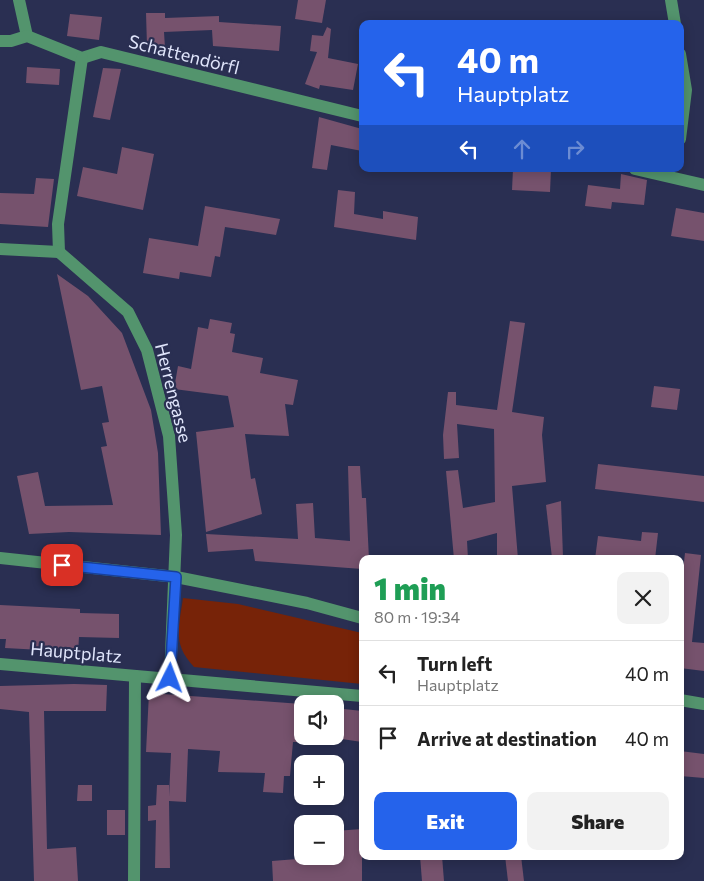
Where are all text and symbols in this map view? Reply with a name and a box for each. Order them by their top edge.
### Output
street label: Schattendörfl [126,30,242,78]
text: 40 m [457,37,539,80]
icon: left [374,40,439,105]
text: Hauptplatz [457,80,569,107]
icon: left [455,135,483,163]
icon: ahead [508,135,536,163]
icon: right [561,135,589,163]
street label: Herrengasse [151,341,197,445]
pin [41,544,83,586]
icon: arrive [48,551,76,579]
text: 1 min [374,569,446,606]
button: close [617,572,669,624]
text: 80 m · 19:34 [374,607,460,626]
street label: Hauptplatz [29,637,123,667]
position arrow [143,651,195,703]
text: Turn left [417,652,492,675]
icon: left [374,659,402,687]
text: 40 m [625,662,669,685]
text: Hauptplatz [417,675,499,694]
map controls [294,695,344,865]
button: sound [294,695,344,745]
icon: arrive [374,724,402,752]
text: Arrive at destination [417,727,597,750]
text: 40 m [625,727,669,750]
button: + [294,755,344,805]
button: Exit [374,792,517,850]
button: Share [527,792,669,850]
button: − [294,815,344,865]

